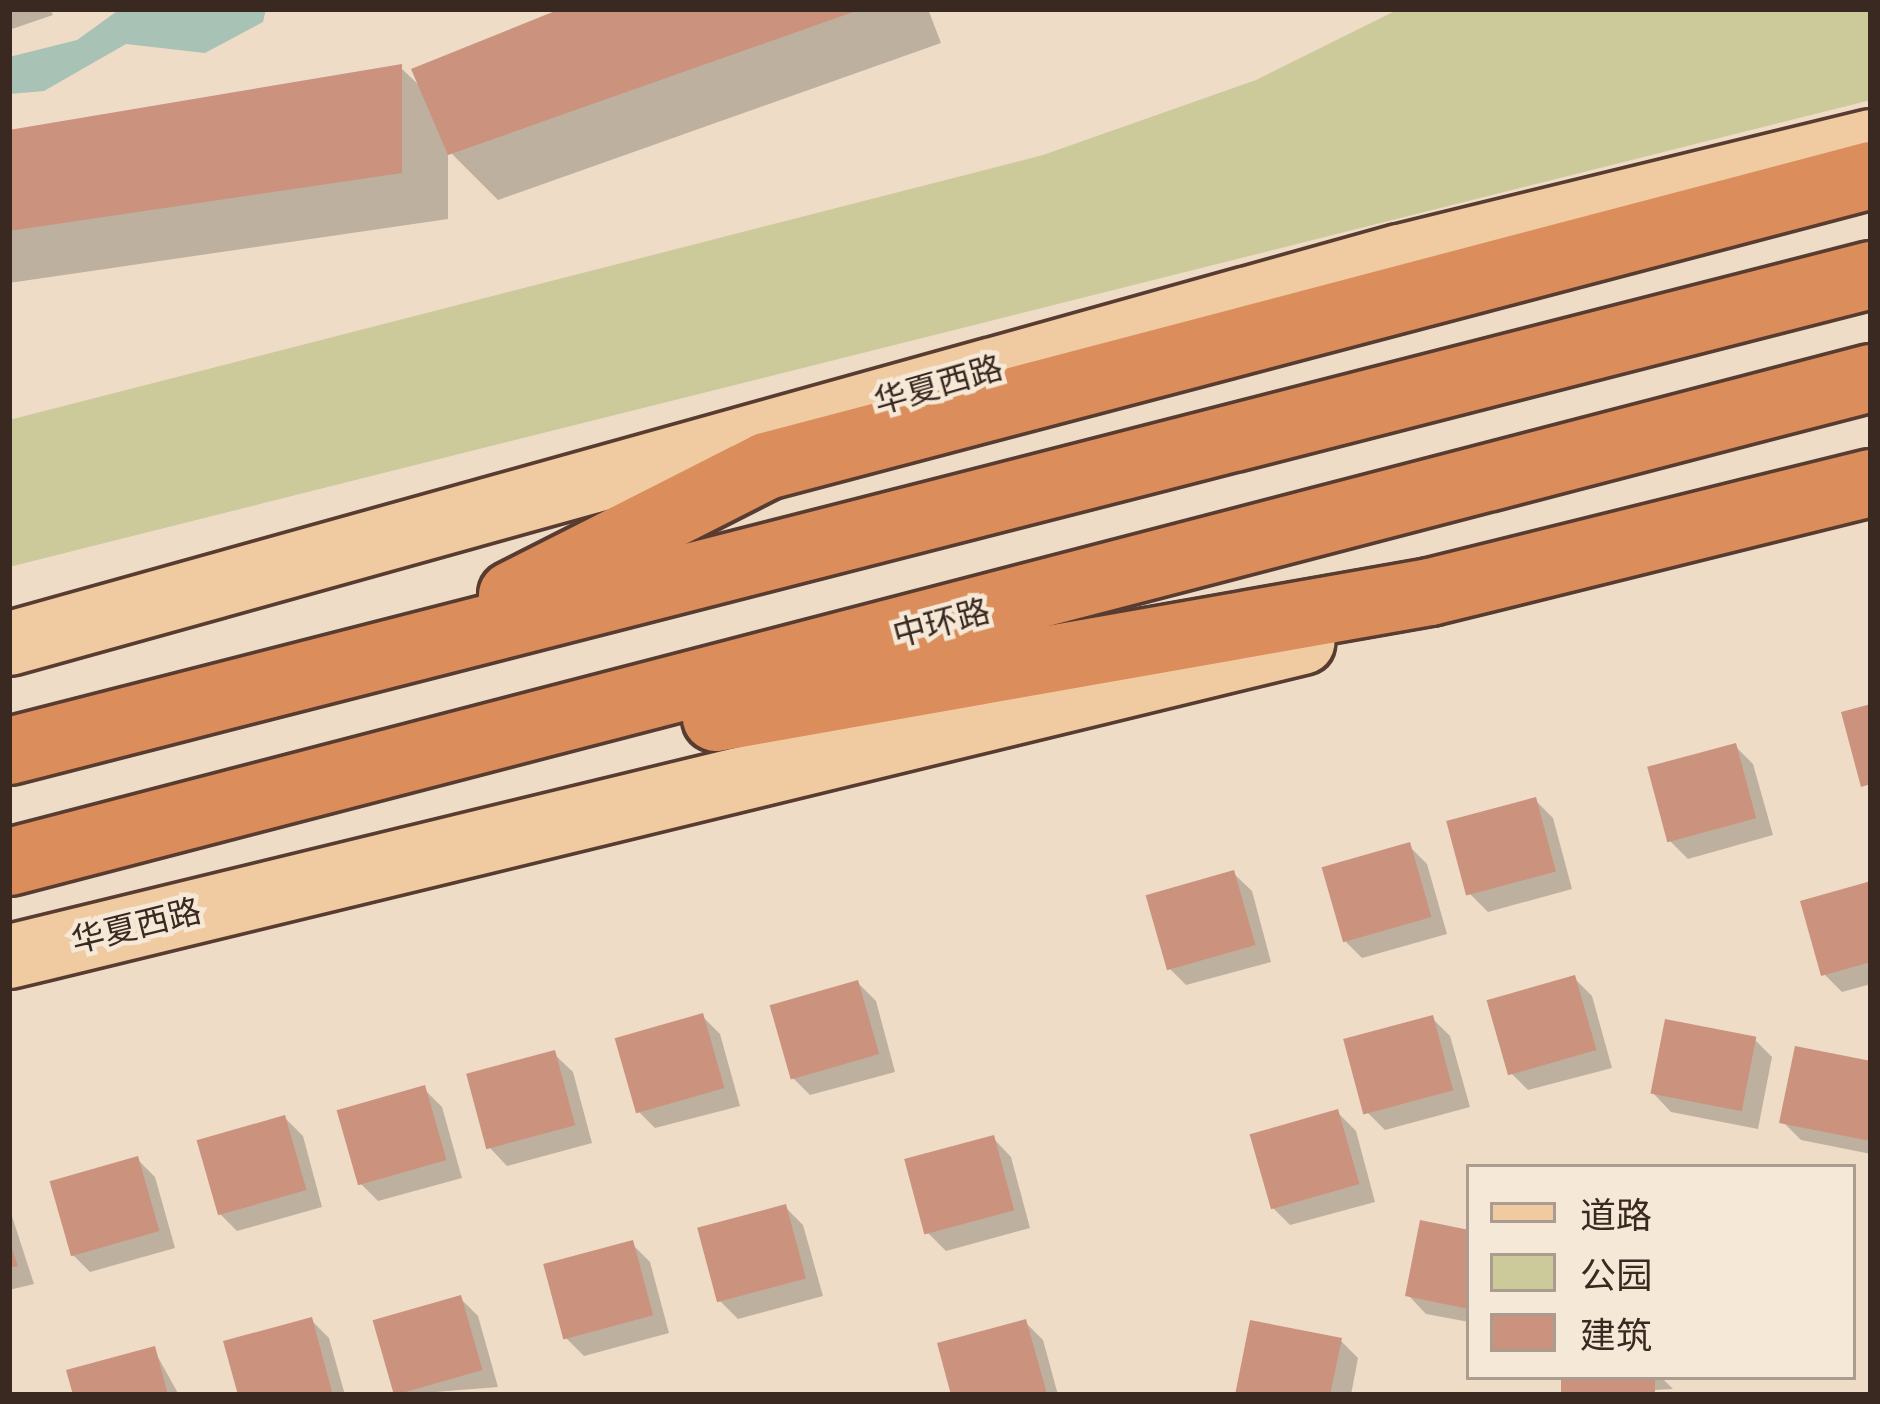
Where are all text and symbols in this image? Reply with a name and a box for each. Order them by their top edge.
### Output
street label: 华夏西路 [869,347,1007,421]
street label: 中环路 [888,590,994,654]
street label: 华夏西路 [67,890,205,960]
legend [1466,1164,1856,1380]
text: 道路 [1580,1191,1652,1238]
text: 公园 [1580,1251,1652,1298]
text: 建筑 [1580,1311,1652,1358]

